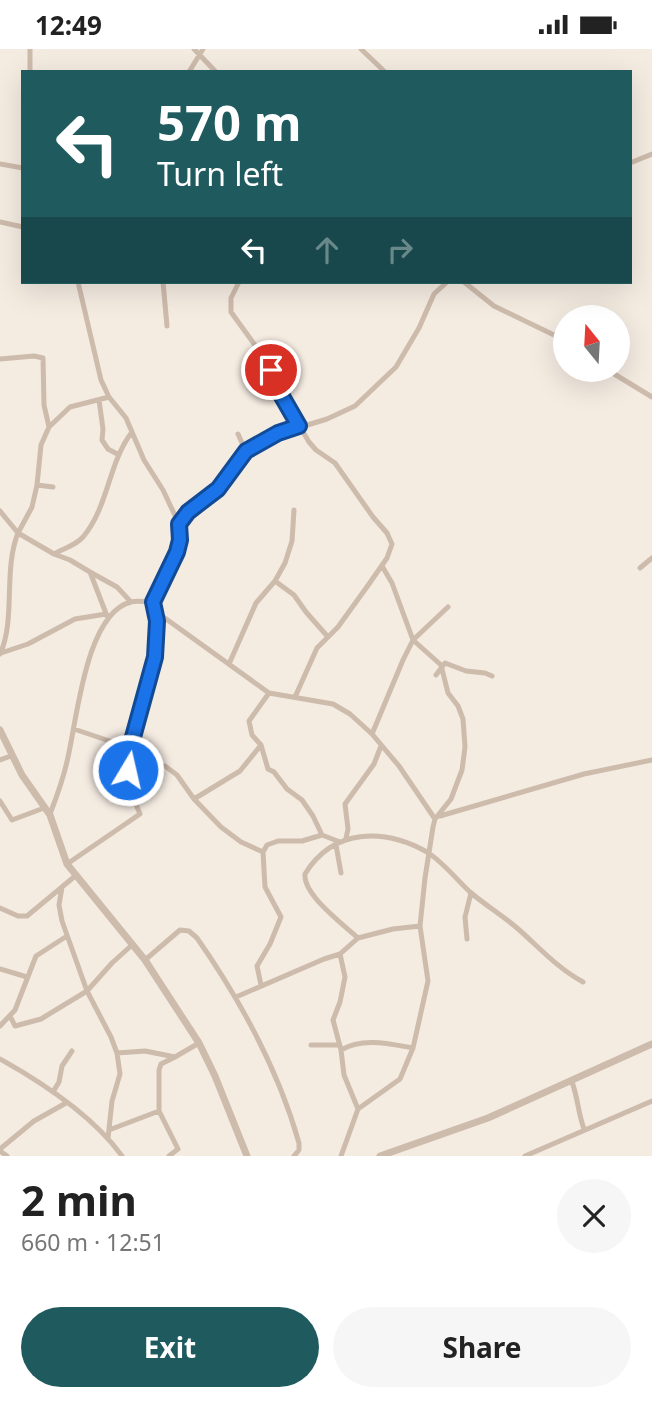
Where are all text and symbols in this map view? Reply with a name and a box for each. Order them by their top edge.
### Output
text: 12:49 [35,7,102,43]
text: 570 m [157,89,302,155]
icon: left [42,98,133,189]
text: Turn left [157,152,283,195]
icon: left [235,231,273,269]
icon: ahead [308,231,346,269]
icon: right [381,231,419,269]
north arrow [553,305,630,381]
map controls [553,305,630,382]
pin [241,340,301,400]
icon: arrive [252,351,290,389]
position arrow [91,733,165,807]
text: 2 min [21,1171,137,1228]
button: close [557,1179,631,1253]
text: 660 m · 12:51 [21,1226,165,1258]
button: Exit [21,1307,319,1387]
button: Share [333,1307,631,1387]

